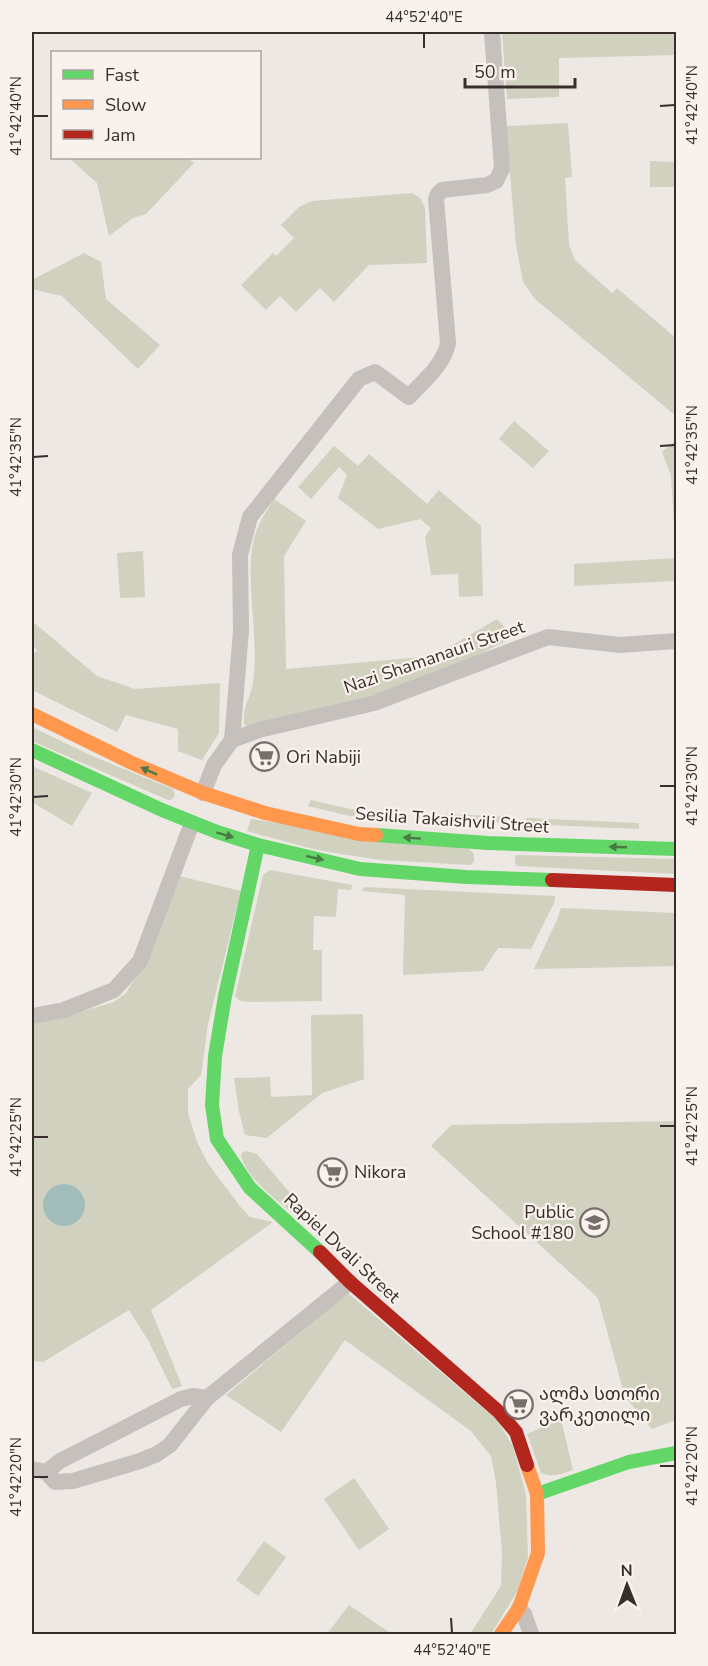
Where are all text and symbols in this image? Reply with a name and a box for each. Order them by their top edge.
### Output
text: 44°52'40"E [385,7,463,27]
legend [51,51,261,159]
scale bar [465,51,574,89]
text: 50 m [474,60,516,84]
text: Fast [105,63,140,87]
text: 41°42'40"N [682,65,702,145]
text: 41°42'40"N [6,76,26,156]
text: Slow [105,93,146,117]
text: Jam [104,123,136,147]
text: 41°42'35"N [682,405,702,485]
text: 41°42'35"N [6,417,26,497]
street label: Nazi Shamanauri Street [340,614,528,699]
supermarket icon: Ori Nabiji [249,741,281,773]
place label: Ori Nabiji [286,745,361,769]
text: 41°42'30"N [682,746,702,826]
text: 41°42'30"N [6,757,26,837]
one-way arrow [140,765,158,775]
street label: Sesilia Takaishvili Street [354,801,550,839]
one-way arrow [216,831,234,840]
one-way arrow [403,833,422,843]
one-way arrow [609,843,628,852]
one-way arrow [306,854,325,864]
text: 41°42'25"N [682,1086,702,1166]
text: 41°42'25"N [6,1097,26,1177]
supermarket icon: Nikora [317,1156,349,1188]
place label: Nikora [354,1160,406,1184]
street label: Rapiel Dvali Street [279,1188,406,1309]
place label: Public School #180 [471,1200,574,1245]
school or university icon: Public School #180 [579,1206,611,1238]
place label: ალმა სთორი ვარკეთილი [539,1382,660,1427]
supermarket icon: ალმა სთორი ვარკეთილი [502,1388,534,1420]
text: 41°42'20"N [682,1426,702,1506]
text: 41°42'20"N [6,1437,26,1517]
north arrow [597,1555,657,1615]
text: N [621,1560,633,1582]
text: 44°52'40"E [413,1640,491,1660]

